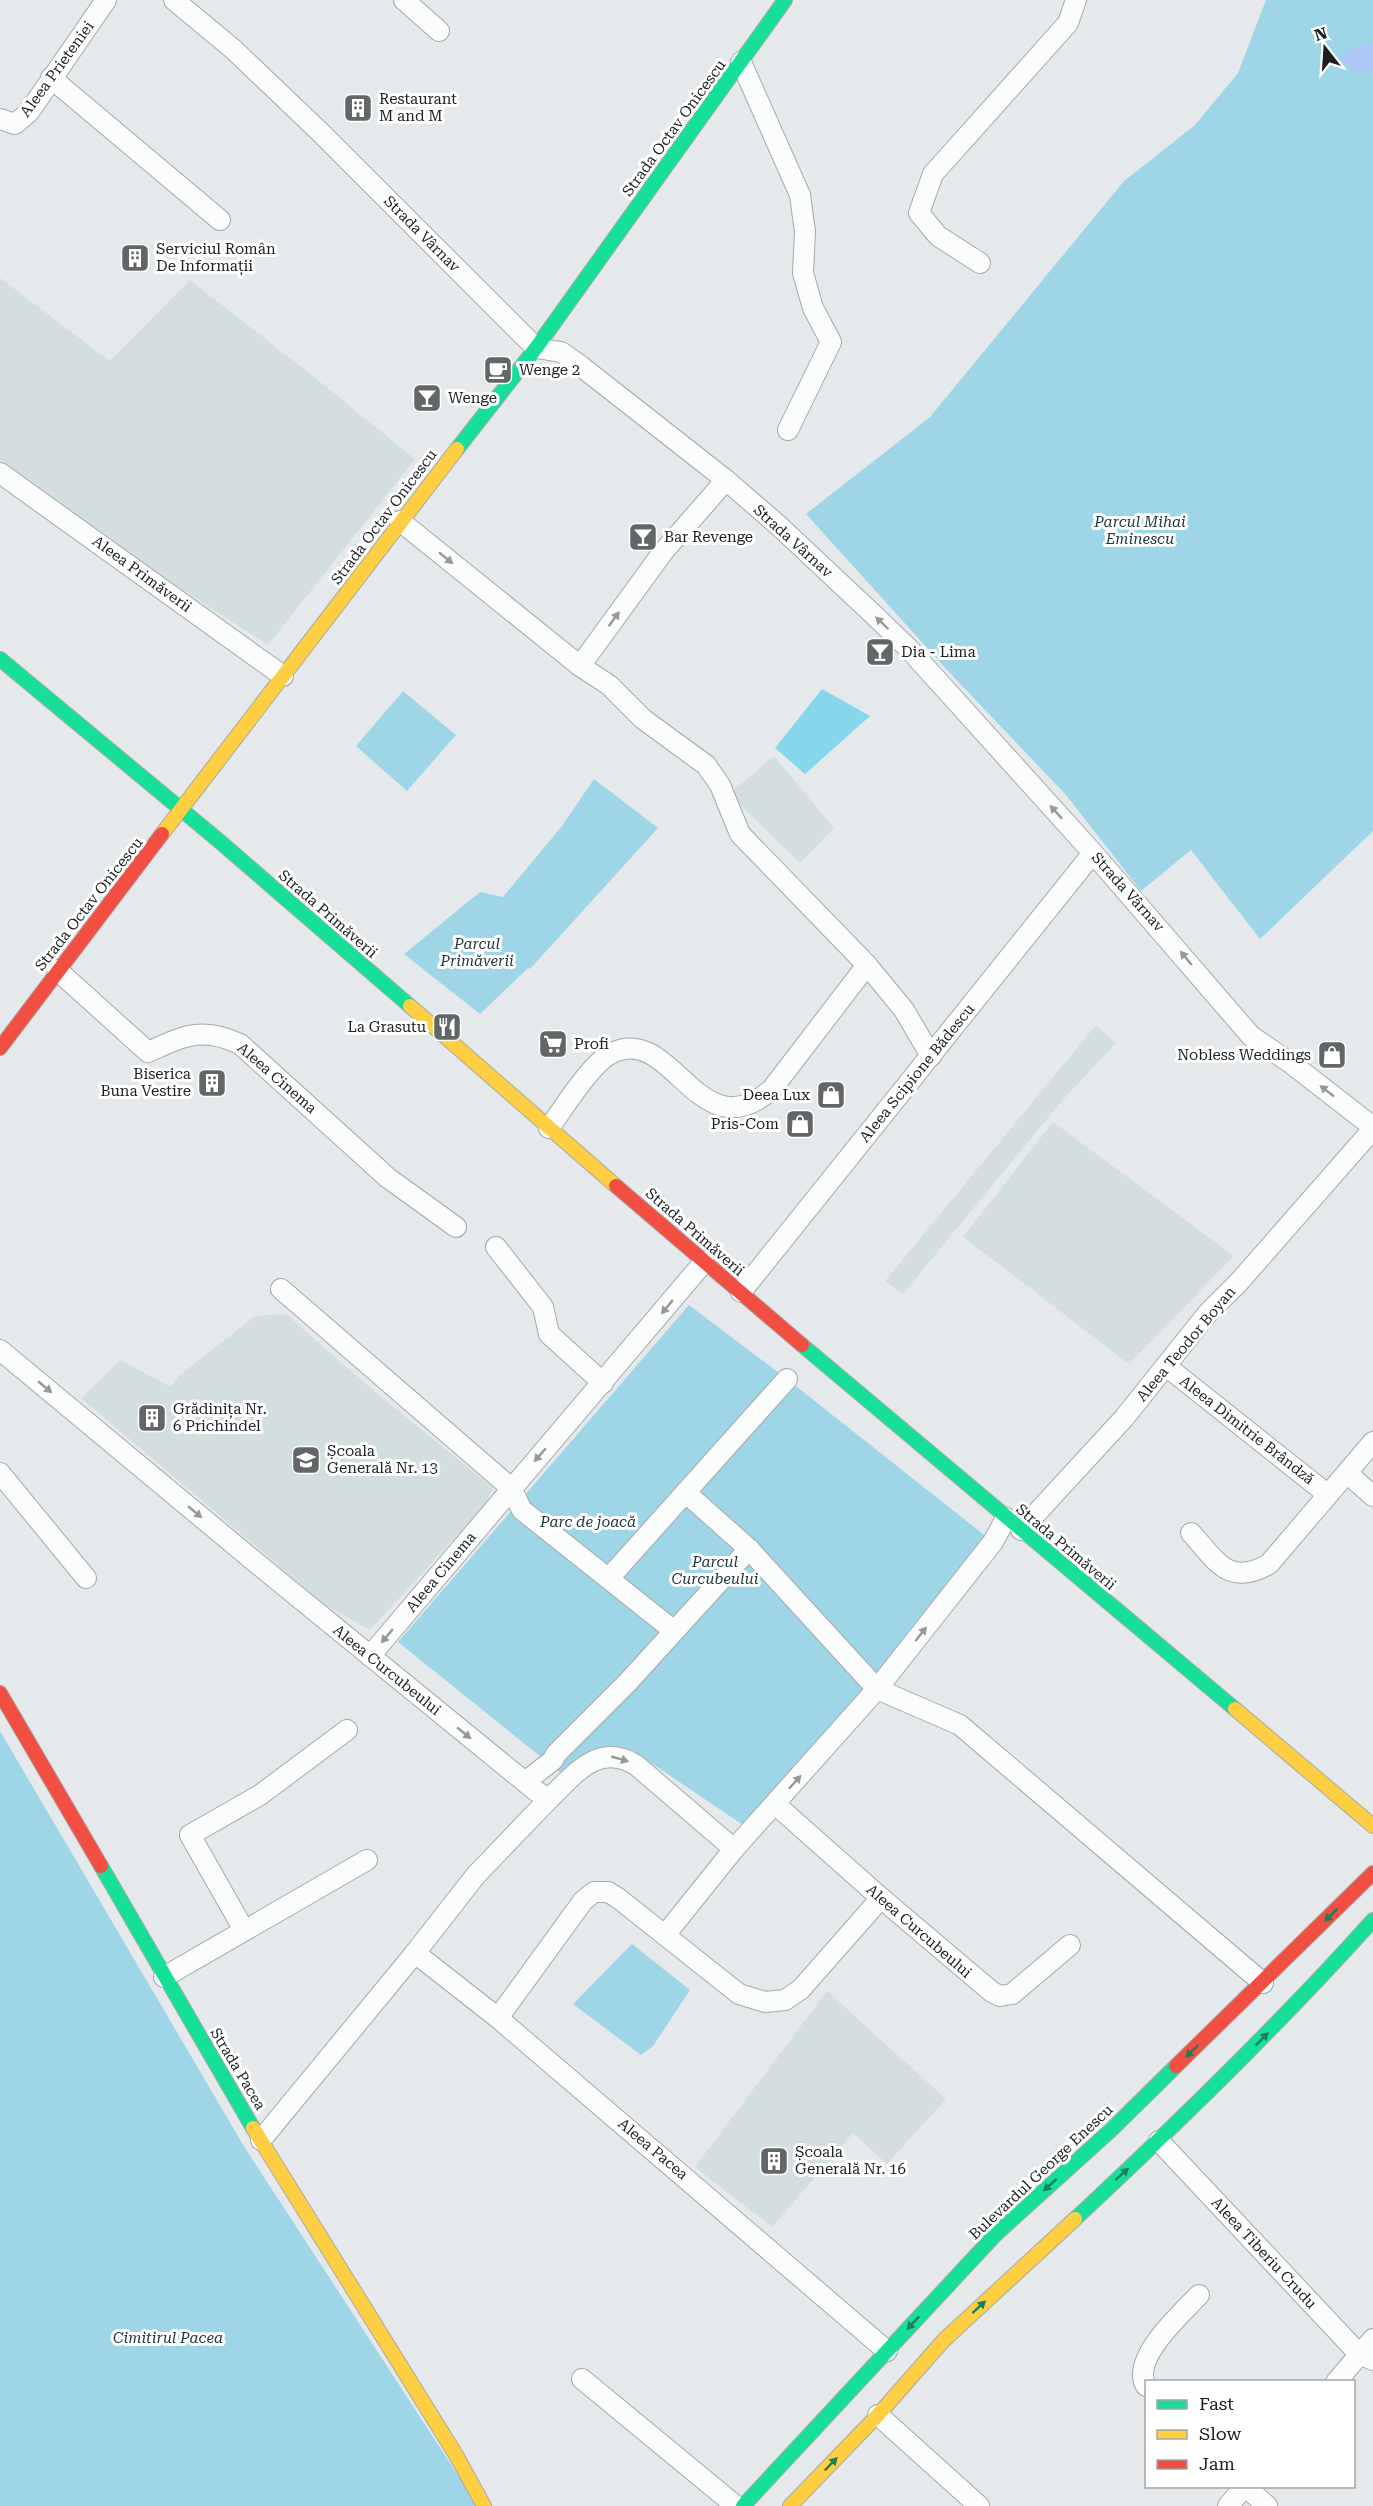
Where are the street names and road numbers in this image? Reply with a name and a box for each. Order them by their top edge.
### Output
street label: Aleea Prieteniei [16,18,98,120]
street label: Strada Octav Onicescu [618,56,730,200]
street label: Strada Vârnav [380,192,464,276]
street label: Strada Octav Onicescu [327,445,441,588]
street label: Strada Vârnav [750,501,837,581]
street label: Aleea Primăverii [89,532,195,616]
street label: Strada Octav Onicescu [31,833,147,974]
street label: Strada Vârnav [1088,849,1168,936]
street label: Strada Primăverii [275,866,381,962]
street label: Aleea Scipione Bădescu [856,1000,979,1146]
street label: Aleea Cinema [234,1039,320,1117]
street label: Strada Primăverii [642,1184,748,1280]
street label: Aleea Teodor Boyan [1133,1283,1240,1405]
street label: Aleea Dimitrie Brândză [1176,1372,1318,1488]
street label: Strada Primăverii [1012,1500,1120,1594]
street label: Aleea Cinema [402,1528,480,1616]
street label: Aleea Curcubeului [329,1621,445,1719]
street label: Aleea Curcubeului [863,1880,976,1982]
street label: Strada Pacea [207,2025,269,2113]
street label: Bulevardul George Enescu [965,2100,1117,2243]
street label: Aleea Pacea [614,2115,692,2183]
street label: Aleea Tiberiu Crudu [1208,2194,1321,2313]

